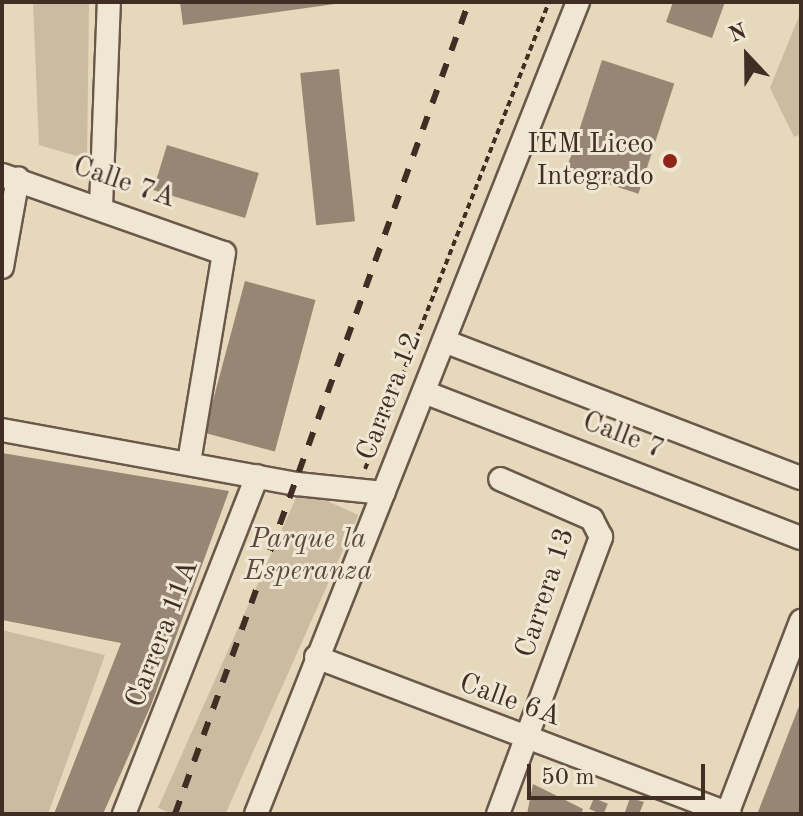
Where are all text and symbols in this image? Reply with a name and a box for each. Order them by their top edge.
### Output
north arrow [707,16,787,96]
text: N [726,20,750,47]
place label: IEM Liceo Integrado [527,128,654,194]
street label: Calle 7A [68,150,180,216]
marker: IEM Liceo Integrado [661,152,679,170]
street label: Carrera 12 [350,328,430,466]
street label: Calle 7 [577,405,669,467]
park label: Parque la Esperanza [244,523,372,589]
street label: Carrera 13 [509,524,583,662]
street label: Carrera 11A [119,555,207,713]
street label: Calle 6A [454,667,566,735]
scale bar [531,748,709,798]
text: 50 m [541,766,595,790]

